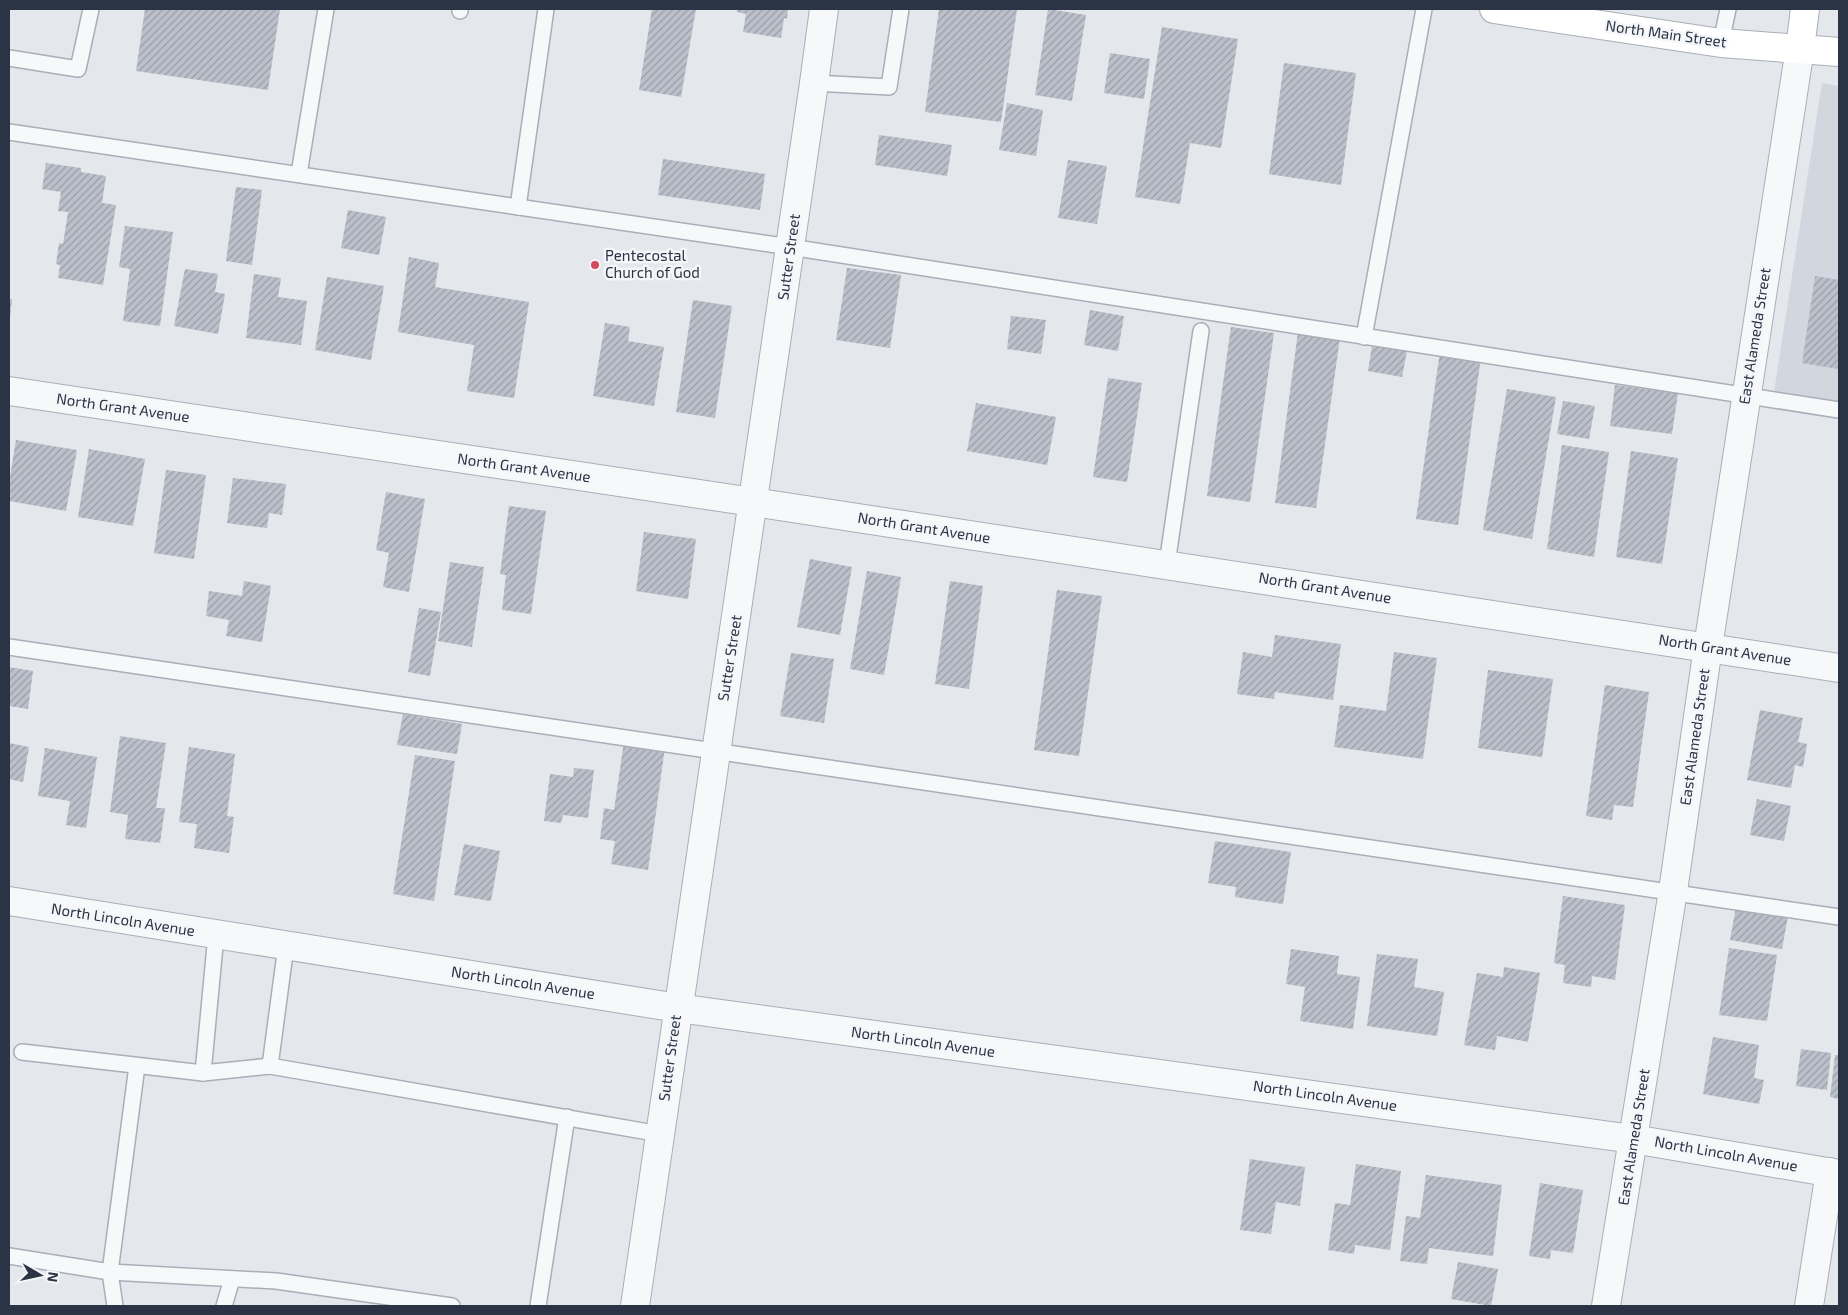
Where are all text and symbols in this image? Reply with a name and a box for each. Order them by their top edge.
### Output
street label: North Main Street [1605,16,1728,50]
street label: Sutter Street [773,212,803,301]
place label: Pentecostal Church of God [605,246,700,281]
marker: Pentecostal Church of God [589,259,601,271]
street label: East Alameda Street [1734,266,1774,405]
street label: North Grant Avenue [55,389,191,425]
street label: North Grant Avenue [456,449,592,485]
street label: North Grant Avenue [856,508,992,546]
street label: North Grant Avenue [1257,568,1393,606]
street label: Sutter Street [713,613,745,702]
street label: North Grant Avenue [1657,630,1793,668]
street label: East Alameda Street [1675,667,1713,806]
street label: North Lincoln Avenue [50,899,196,939]
street label: North Lincoln Avenue [450,962,596,1002]
street label: Sutter Street [654,1013,684,1102]
street label: North Lincoln Avenue [850,1022,996,1060]
street label: East Alameda Street [1613,1067,1653,1206]
street label: North Lincoln Avenue [1252,1076,1398,1114]
street label: North Lincoln Avenue [1653,1132,1799,1174]
north arrow [15,1250,65,1300]
text: N [44,1271,63,1283]

